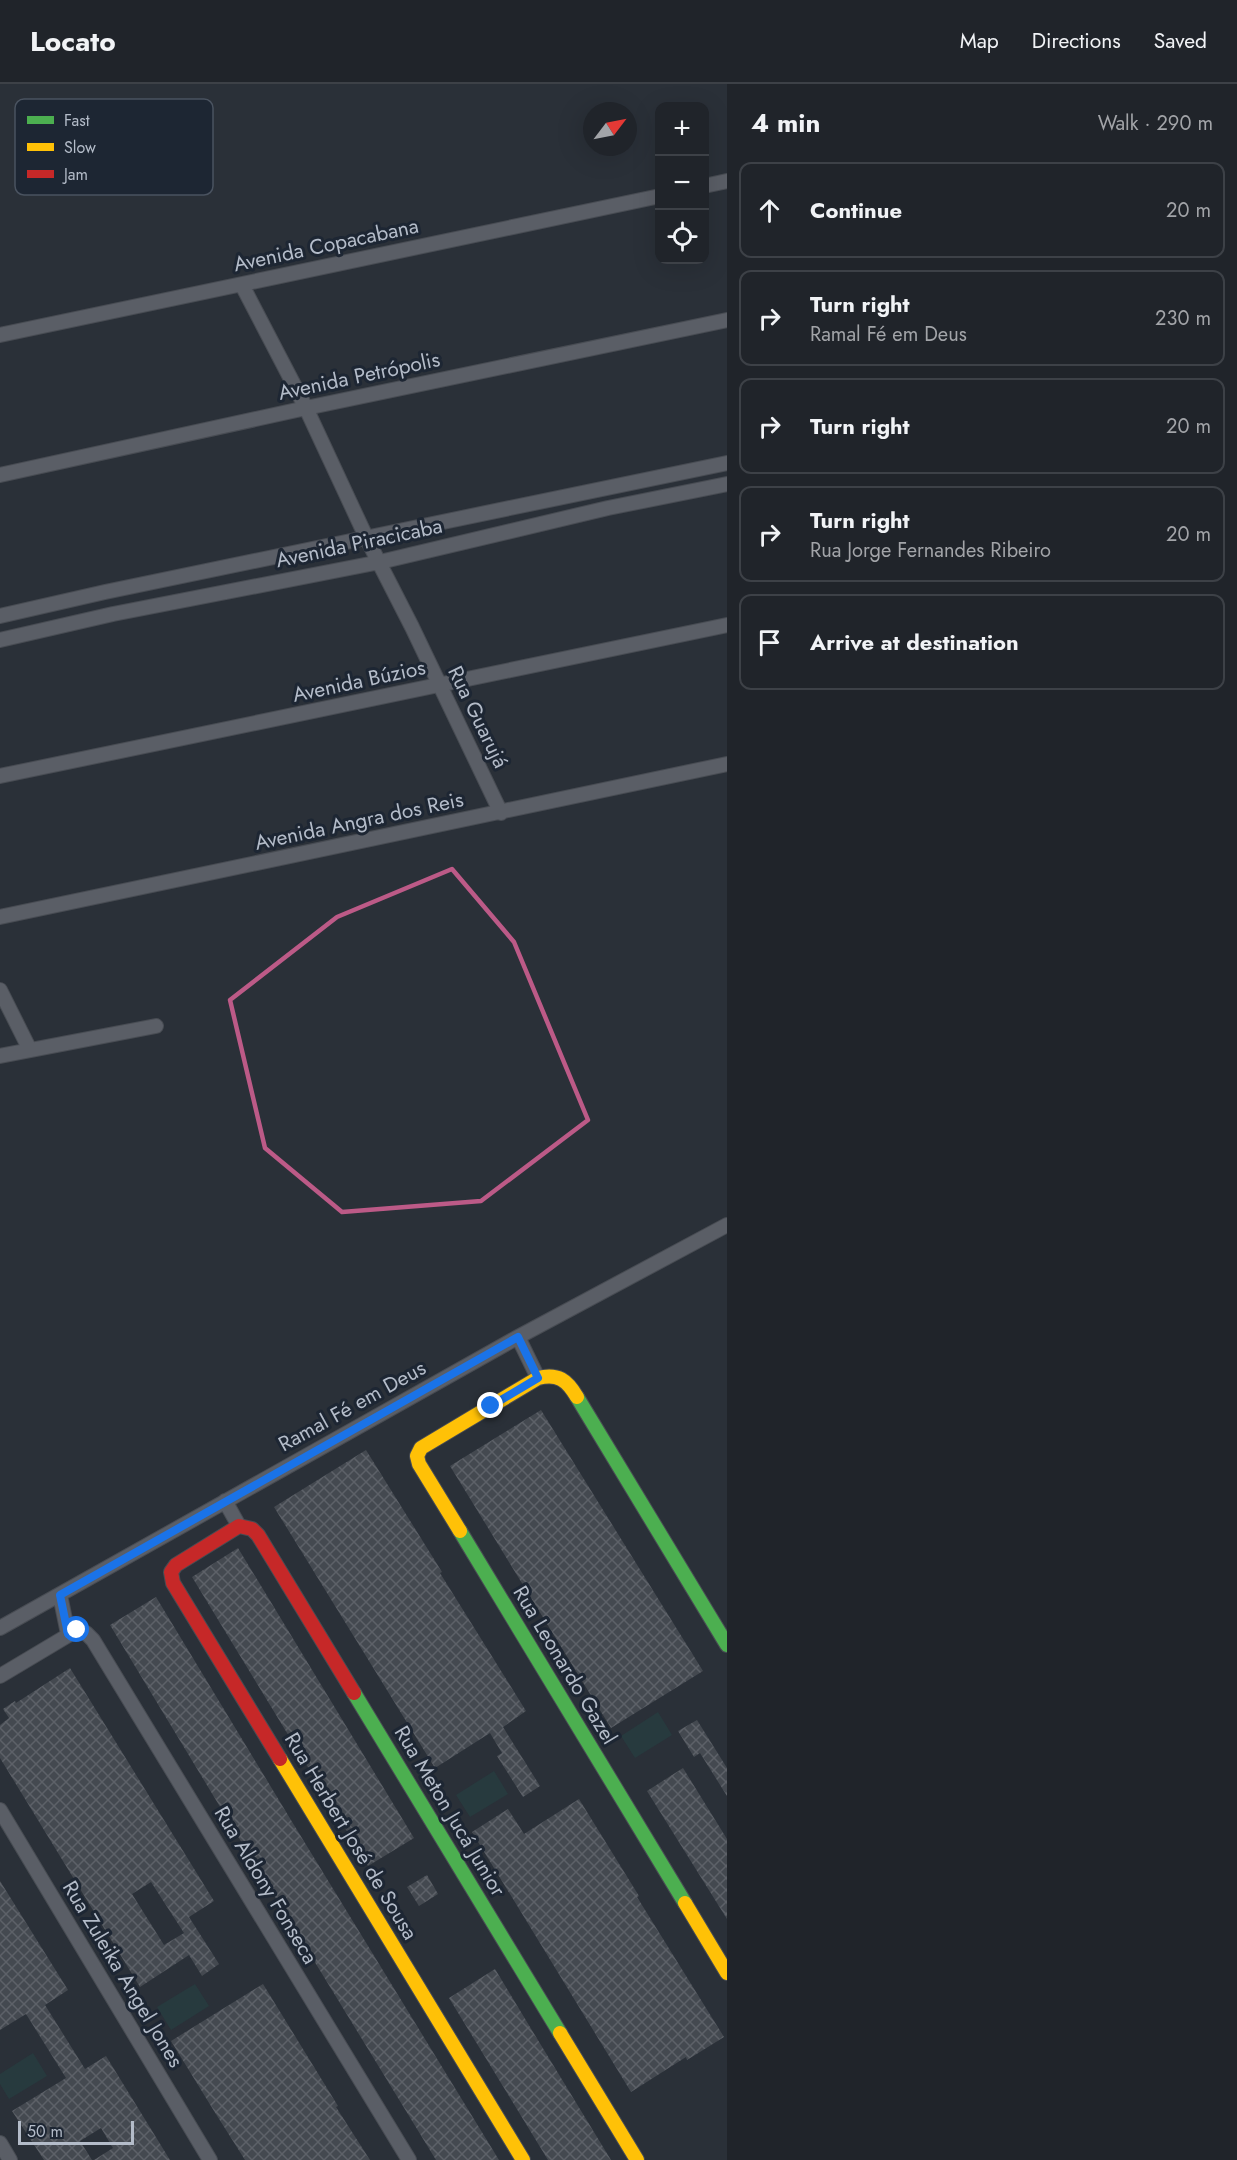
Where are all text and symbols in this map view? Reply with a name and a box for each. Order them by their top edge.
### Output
text: Locato [30,21,116,62]
text: Map [960,26,999,56]
text: Directions [1032,26,1121,56]
text: Saved [1154,26,1207,56]
legend [15,99,213,195]
north arrow [583,102,637,156]
map controls [655,102,709,264]
button: + [655,102,709,156]
text: 4 min [751,104,820,142]
text: Fast [64,109,90,132]
text: Walk · 290 m [1098,109,1213,138]
text: Slow [64,136,96,159]
button: − [655,156,709,210]
text: Jam [62,163,88,186]
icon: ahead [753,194,786,227]
text: Continue [810,194,902,226]
text: 20 m [1166,196,1211,225]
button: locate [655,210,709,264]
street label: Avenida Copacabana [231,211,421,279]
text: Turn right [810,288,910,320]
icon: right [753,302,786,335]
text: 230 m [1155,304,1211,333]
text: Ramal Fé em Deus [810,320,967,349]
street label: Avenida Petrópolis [275,344,443,408]
icon: right [753,410,786,443]
text: Turn right [810,410,910,442]
text: 20 m [1166,412,1211,441]
text: Turn right [810,504,910,536]
street label: Avenida Piracicaba [273,511,445,575]
icon: right [753,518,786,551]
text: 20 m [1166,520,1211,549]
text: Rua Jorge Fernandes Ribeiro [810,536,1051,565]
icon: arrive [753,626,786,659]
text: Arrive at destination [810,626,1019,658]
street label: Avenida Búzios [290,652,428,710]
street label: Rua Guarujá [440,661,516,773]
street label: Avenida Angra dos Reis [252,784,466,858]
street label: Ramal Fé em Deus [273,1353,431,1459]
route end [477,1392,503,1418]
street label: Rua Leonardo Gazel [506,1580,624,1750]
route start [63,1616,89,1642]
street label: Rua Meton Jucá Junior [387,1720,513,1903]
street label: Rua Herbert José de Sousa [277,1727,425,1945]
street label: Rua Aldony Fonseca [207,1800,325,1970]
street label: Rua Zuleika Angel Jones [55,1875,191,2073]
scale bar [18,2118,134,2146]
text: 50 m [27,2120,63,2143]

